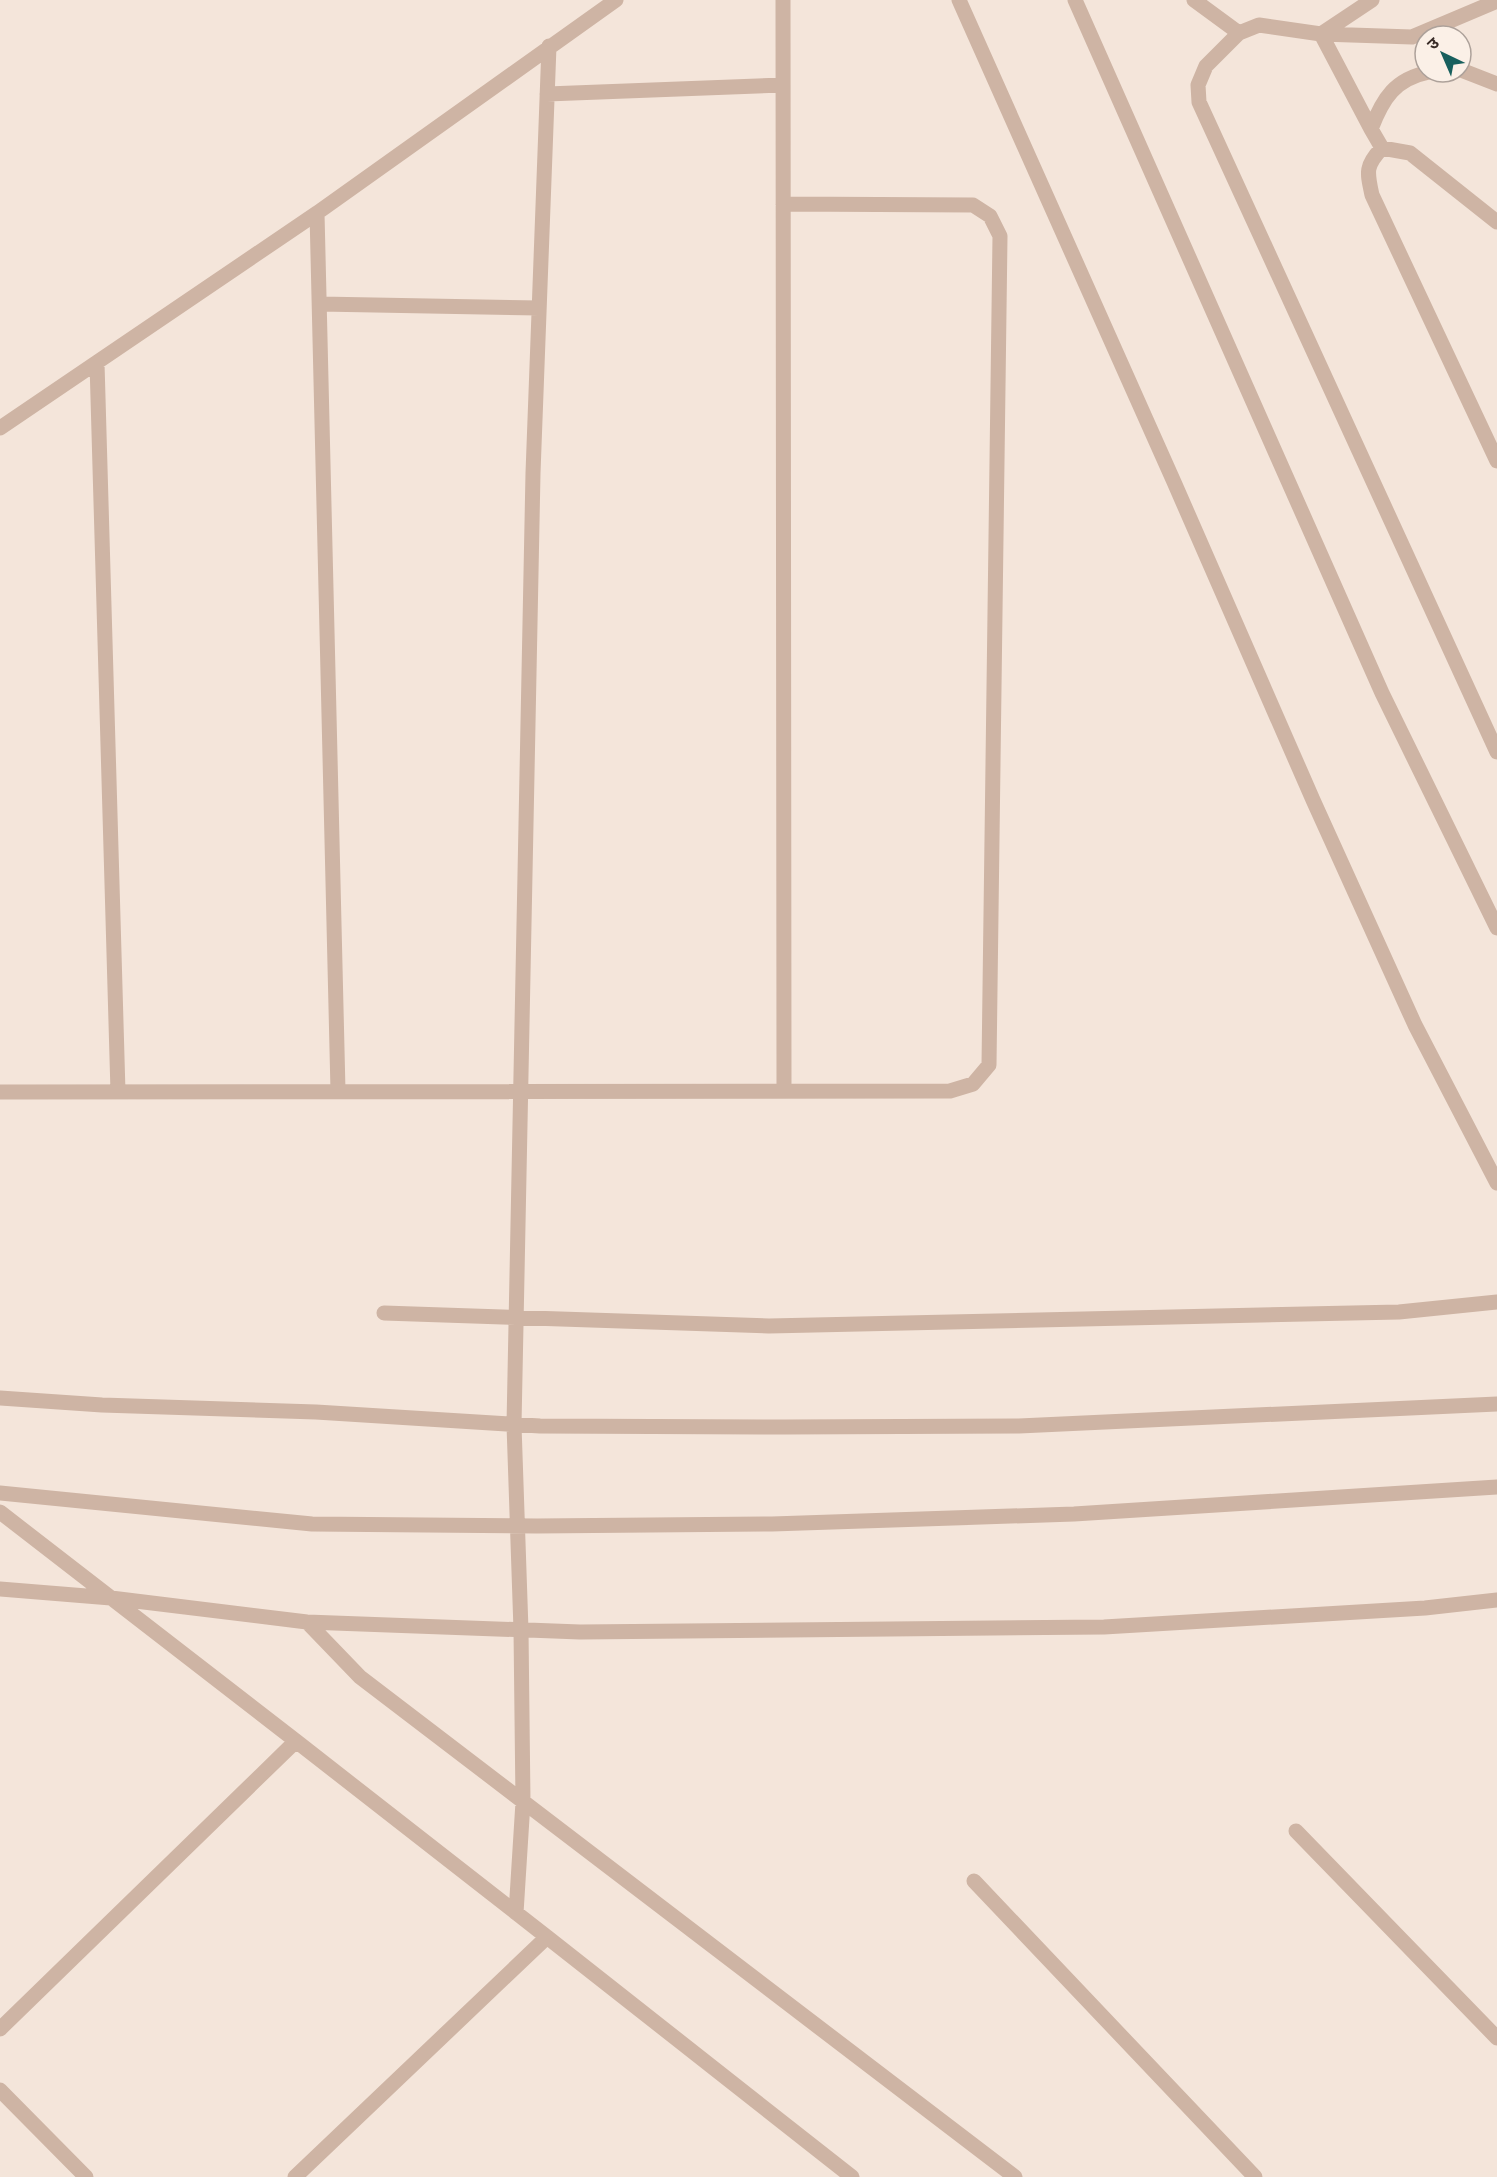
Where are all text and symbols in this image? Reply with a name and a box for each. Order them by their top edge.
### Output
north arrow [1413,24,1473,84]
text: उ [1422,32,1443,54]

